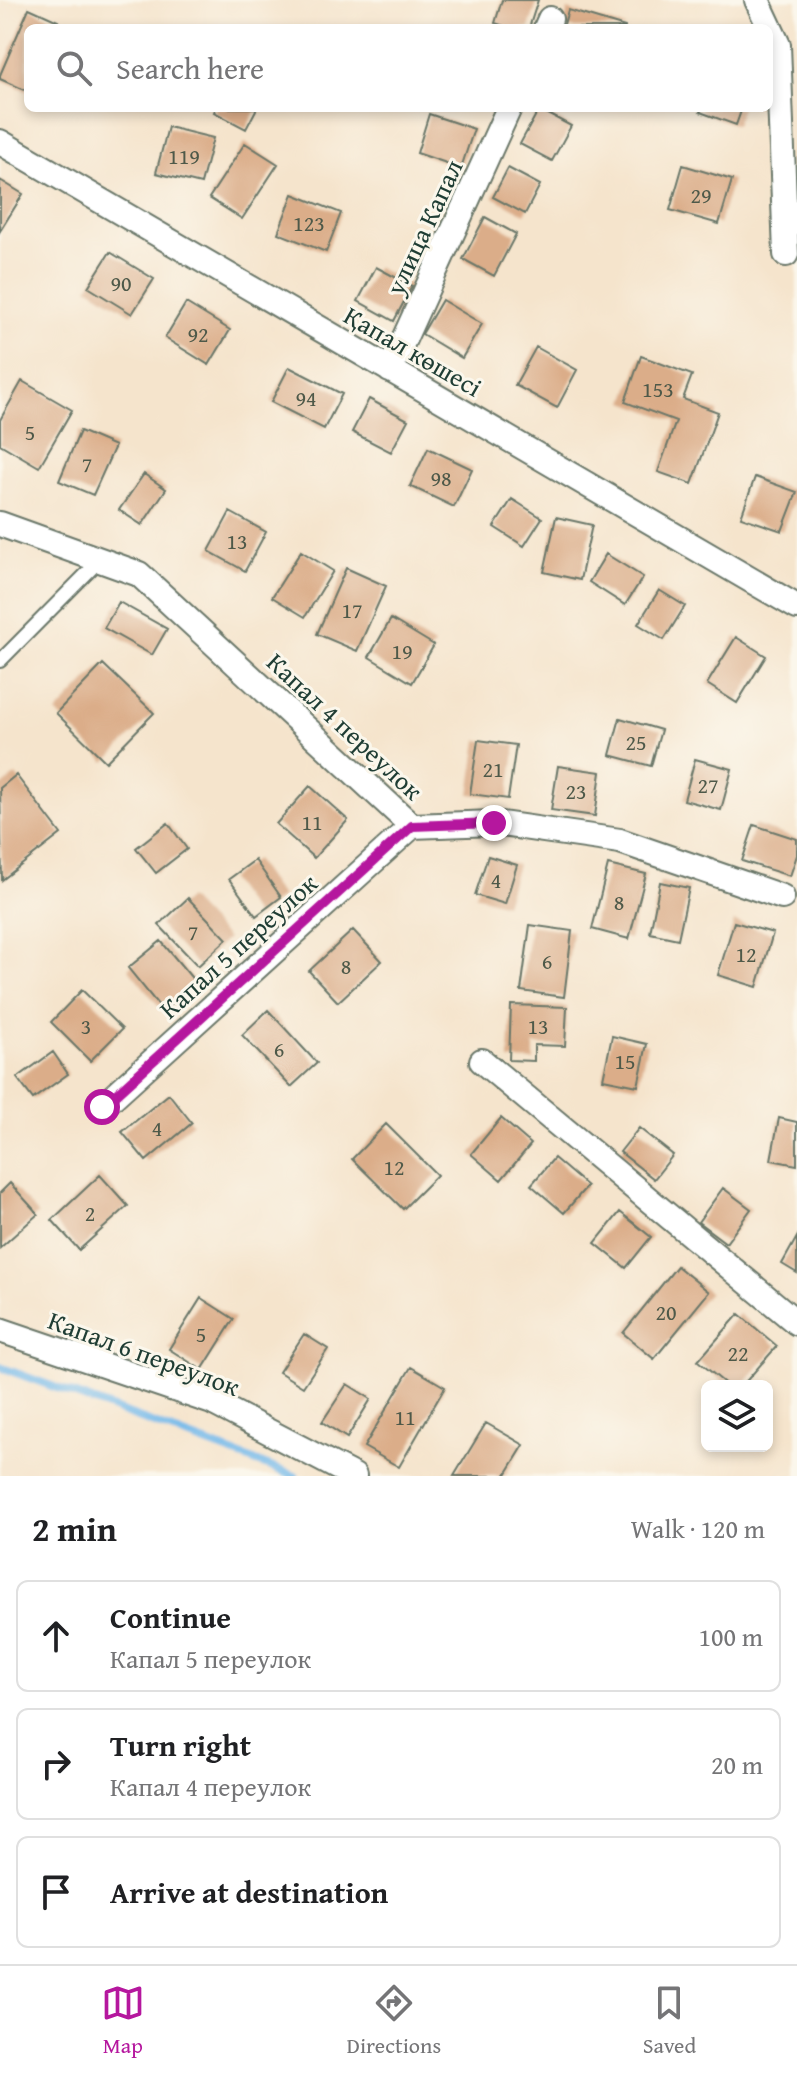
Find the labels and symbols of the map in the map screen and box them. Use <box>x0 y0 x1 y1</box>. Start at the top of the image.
house number: 119 <box>168 140 200 172</box>
street label: улица Капал <box>375 153 472 302</box>
house number: 29 <box>690 179 712 211</box>
house number: 123 <box>293 207 325 239</box>
house number: 90 <box>110 267 132 299</box>
street label: Қапал көшесі <box>337 296 489 406</box>
house number: 92 <box>187 318 209 350</box>
house number: 153 <box>642 373 674 405</box>
house number: 94 <box>295 382 317 414</box>
house number: 5 <box>25 416 35 448</box>
house number: 7 <box>82 448 92 480</box>
house number: 98 <box>430 462 452 494</box>
house number: 13 <box>226 525 248 557</box>
house number: 17 <box>341 594 363 626</box>
house number: 19 <box>391 635 413 667</box>
street label: Капал 4 переулок <box>258 643 432 809</box>
house number: 25 <box>625 726 647 758</box>
house number: 21 <box>482 753 504 785</box>
house number: 27 <box>697 769 719 801</box>
house number: 23 <box>565 775 587 807</box>
route end <box>476 805 512 841</box>
house number: 11 <box>301 806 323 838</box>
street label: Капал 5 переулок <box>150 864 326 1028</box>
house number: 4 <box>491 864 501 896</box>
house number: 8 <box>614 886 624 918</box>
house number: 7 <box>188 916 198 948</box>
house number: 12 <box>735 938 757 970</box>
house number: 6 <box>542 945 552 977</box>
house number: 8 <box>341 950 351 982</box>
house number: 3 <box>81 1010 91 1042</box>
house number: 13 <box>527 1010 549 1042</box>
house number: 6 <box>274 1033 284 1065</box>
house number: 15 <box>614 1045 636 1077</box>
route start <box>84 1089 120 1125</box>
house number: 4 <box>152 1112 162 1144</box>
house number: 12 <box>383 1151 405 1183</box>
house number: 2 <box>85 1197 95 1229</box>
house number: 20 <box>655 1296 677 1328</box>
street label: Капал 6 переулок <box>43 1300 246 1406</box>
house number: 5 <box>196 1318 206 1350</box>
house number: 22 <box>727 1337 749 1369</box>
house number: 11 <box>394 1401 416 1433</box>

